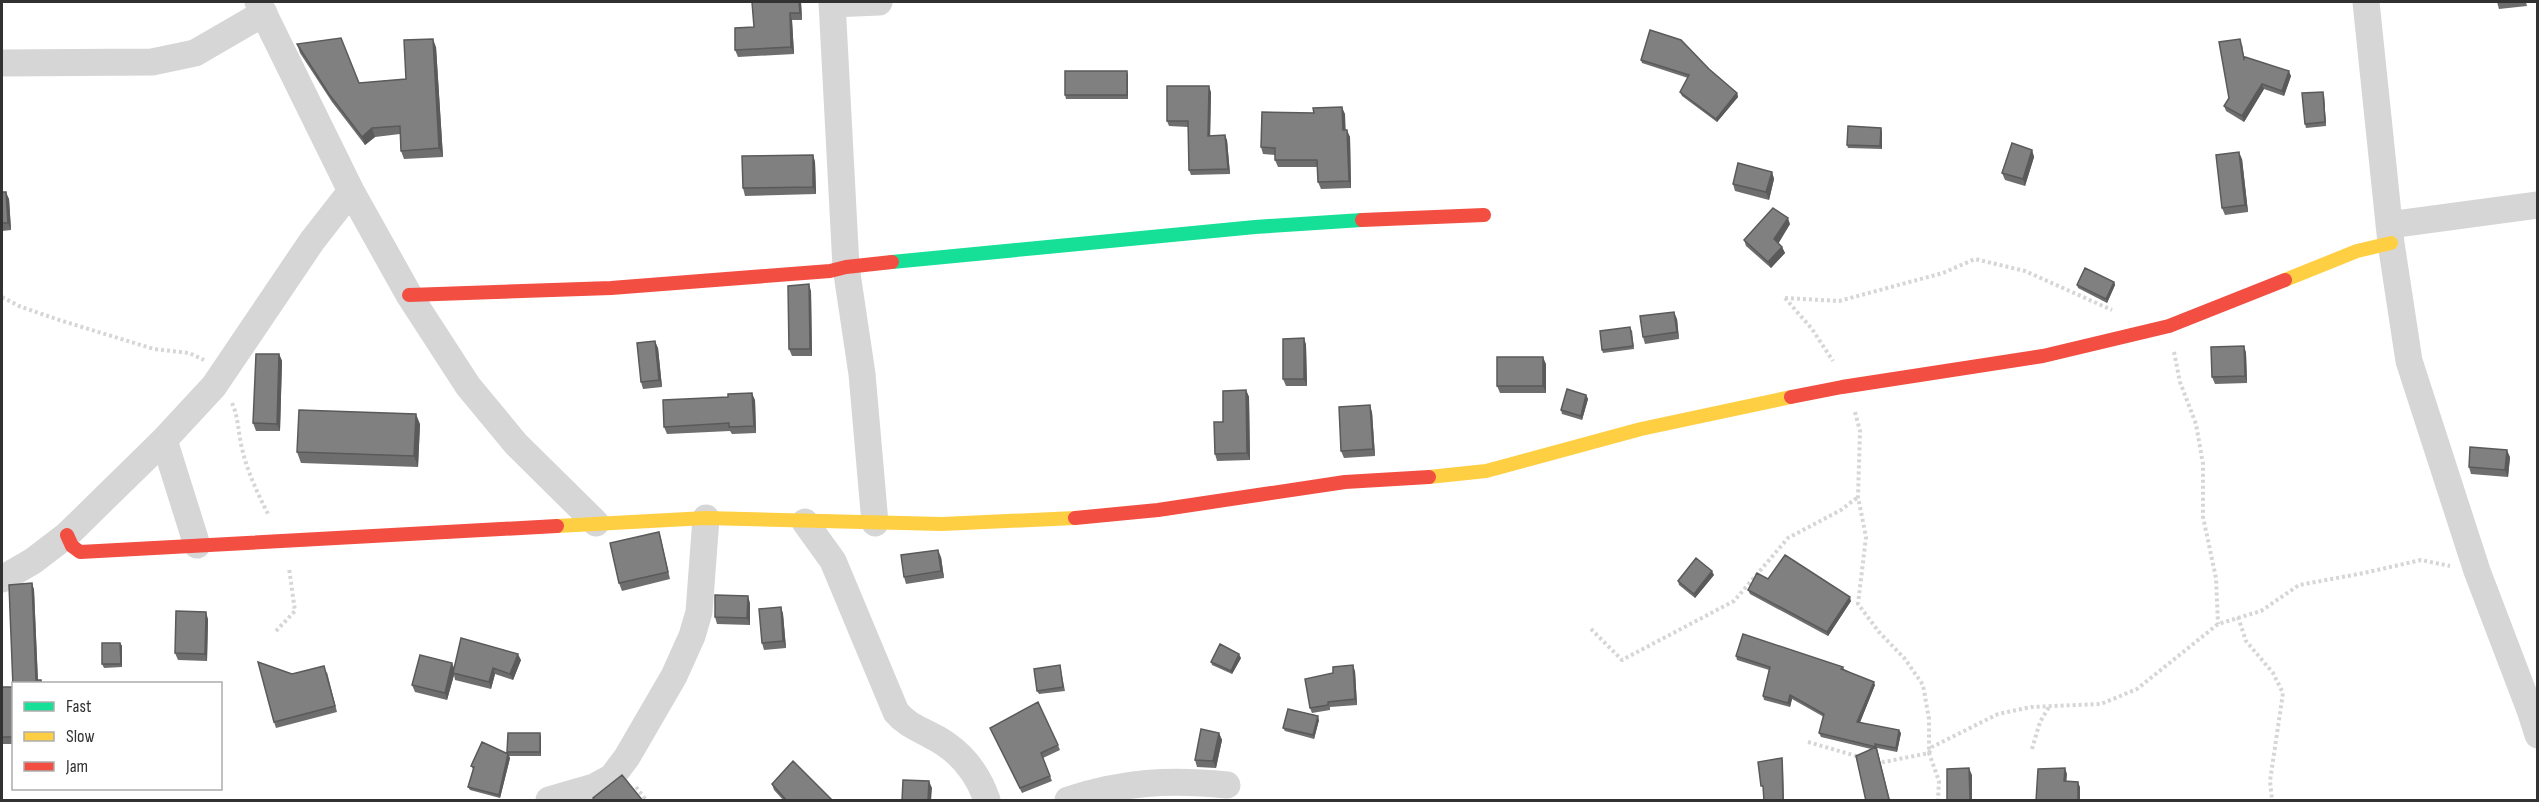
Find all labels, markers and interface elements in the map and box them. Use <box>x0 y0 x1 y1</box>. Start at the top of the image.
legend <box>12 682 222 790</box>
text: Fast <box>66 696 92 717</box>
text: Slow <box>66 726 95 747</box>
text: Jam <box>65 756 88 777</box>

